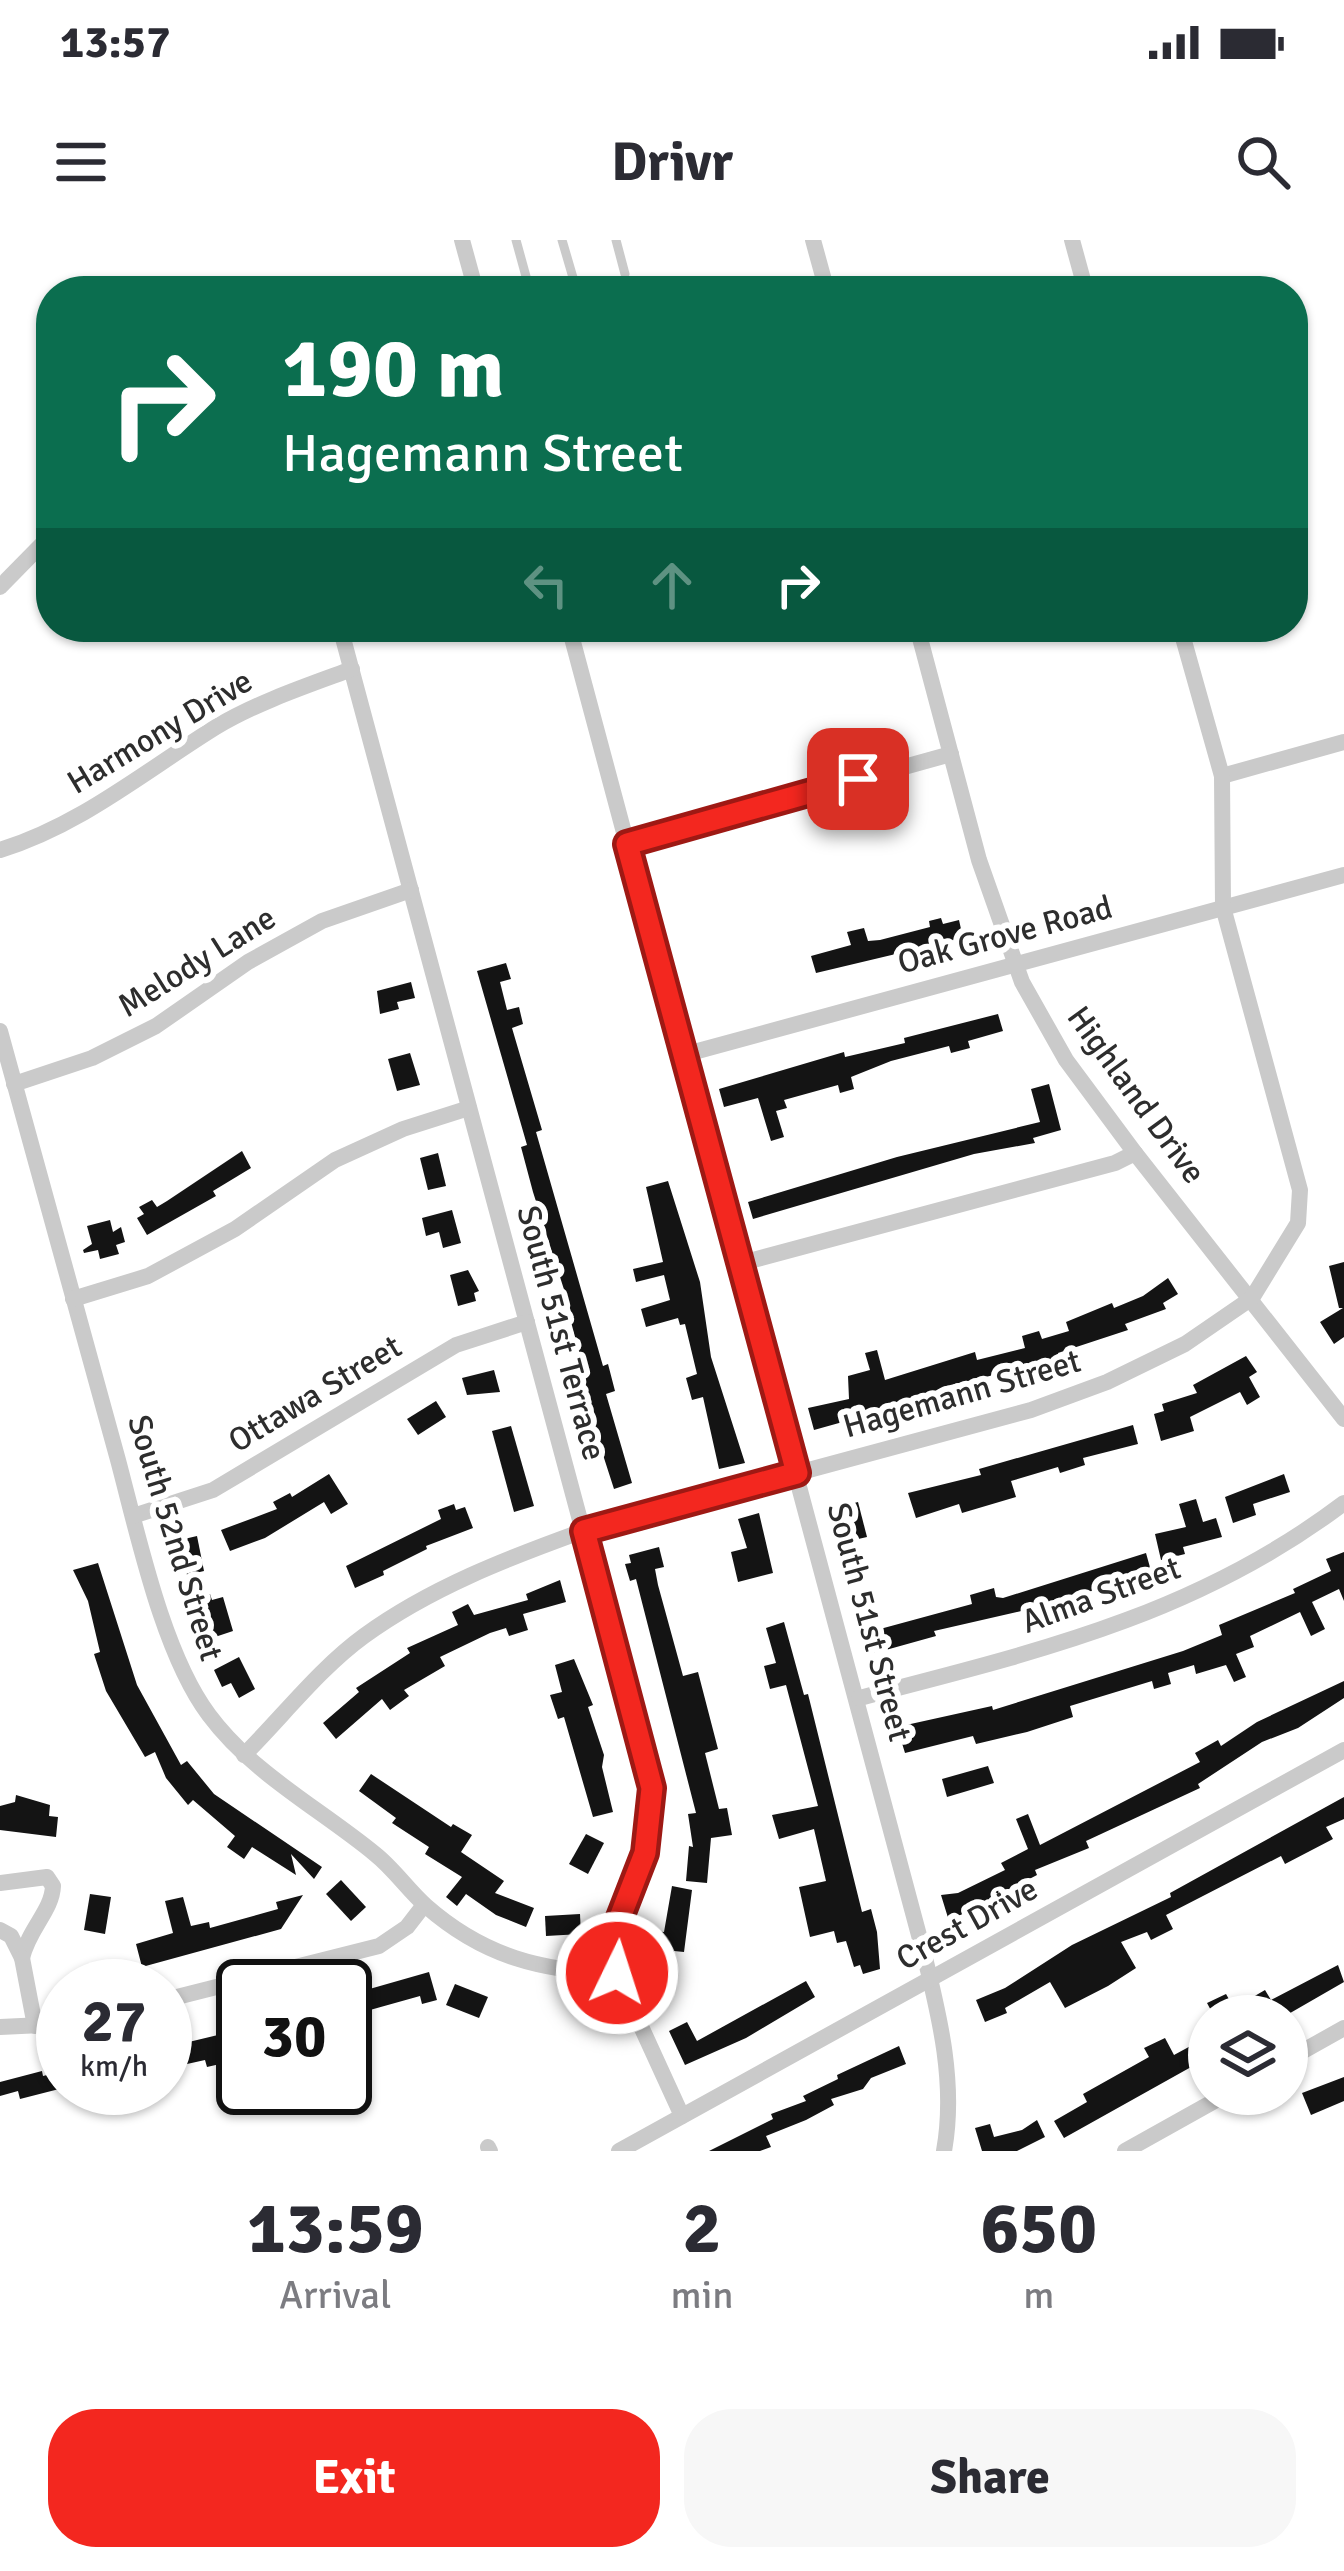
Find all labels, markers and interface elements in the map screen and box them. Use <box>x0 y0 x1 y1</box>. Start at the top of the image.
text: 13:57 <box>60 15 170 70</box>
icon: menu <box>48 129 114 195</box>
text: Drivr <box>611 129 733 196</box>
icon: search <box>1230 129 1296 195</box>
text: 190 m <box>282 317 504 421</box>
icon: right <box>84 324 240 480</box>
text: Hagemann Street <box>282 420 683 487</box>
icon: left <box>513 552 579 618</box>
icon: ahead <box>639 552 705 618</box>
icon: right <box>765 552 831 618</box>
street label: Harmony Drive <box>60 661 260 803</box>
pin <box>807 728 909 830</box>
icon: arrive <box>825 746 891 812</box>
street label: Oak Grove Road <box>893 887 1117 983</box>
street label: Melody Lane <box>111 897 283 1027</box>
street label: Highland Drive <box>1058 998 1214 1192</box>
street label: South 51st Terrace <box>507 1201 615 1465</box>
street label: Ottawa Street <box>221 1326 409 1462</box>
street label: Hagemann Street <box>839 1341 1085 1447</box>
street label: South 52nd Street <box>118 1410 232 1666</box>
street label: South 51st Street <box>817 1498 921 1746</box>
street label: Alma Street <box>1016 1547 1186 1643</box>
street label: Crest Drive <box>889 1868 1045 1980</box>
position arrow <box>554 1910 680 2036</box>
speed limit sign: 30 <box>216 1959 372 2115</box>
text: 27 <box>82 1985 146 2059</box>
map controls <box>1188 1995 1308 2115</box>
button: layers <box>1188 1995 1308 2115</box>
text: km/h <box>80 2048 148 2085</box>
text: 13:59 <box>247 2184 424 2273</box>
text: 2 <box>683 2184 721 2273</box>
text: 650 <box>980 2184 1097 2273</box>
text: Arrival <box>279 2271 391 2319</box>
text: min <box>671 2271 734 2319</box>
text: m <box>1023 2271 1054 2319</box>
button: Exit <box>48 2409 660 2547</box>
button: Share <box>684 2409 1296 2547</box>

